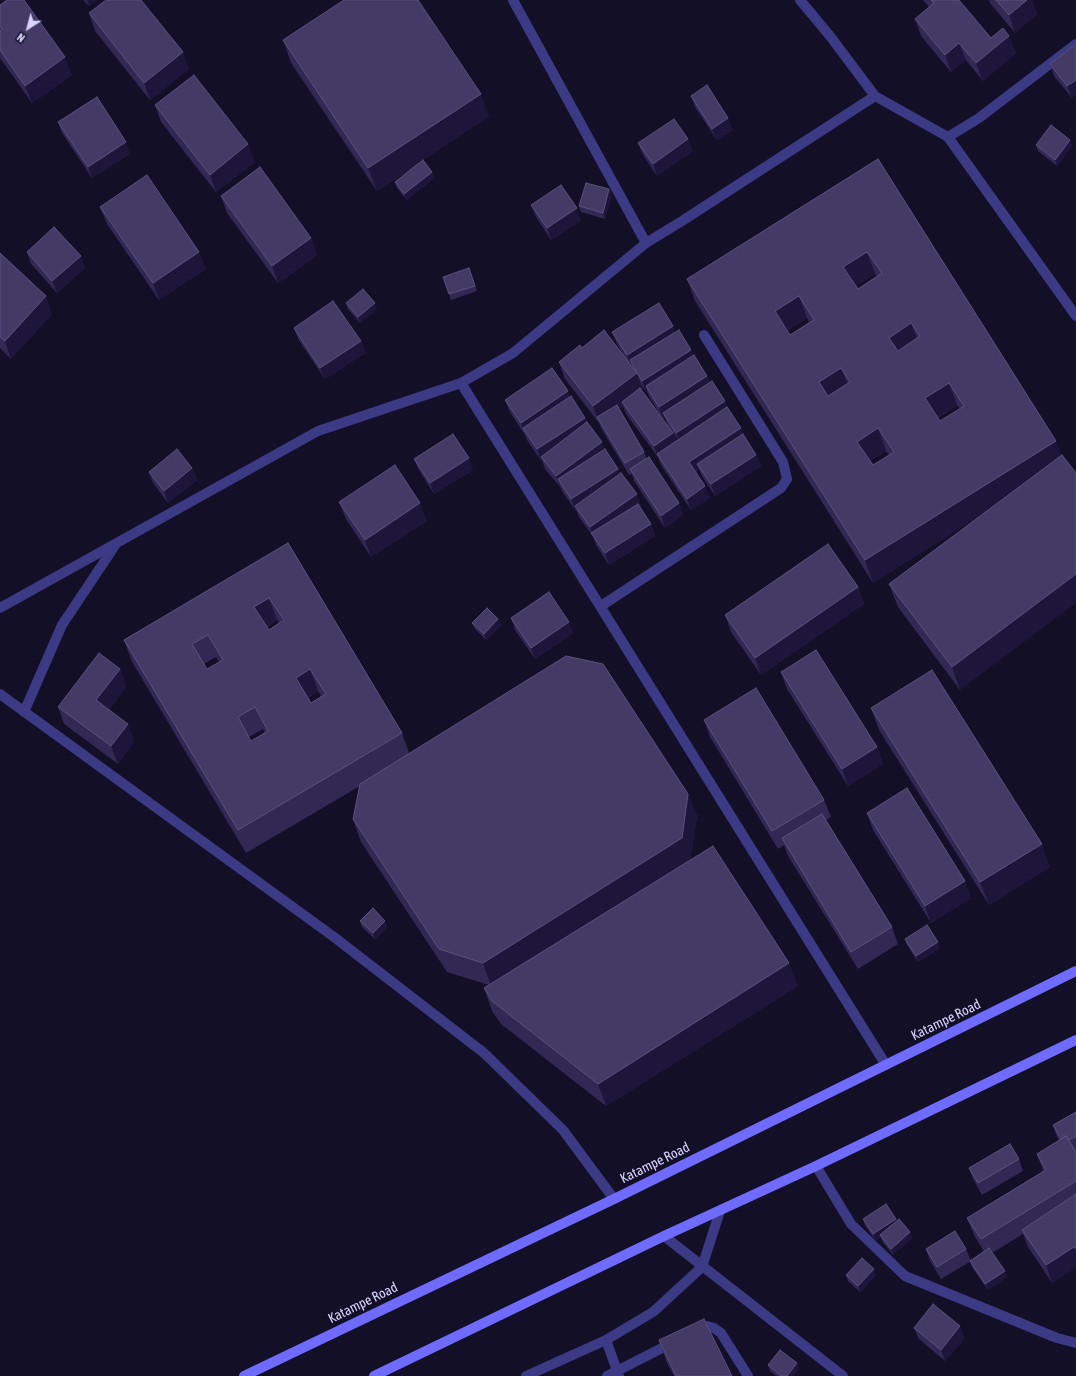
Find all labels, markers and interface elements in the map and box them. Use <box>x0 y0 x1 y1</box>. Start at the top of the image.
north arrow <box>8 8 48 48</box>
text: N <box>15 31 27 44</box>
street label: Katampe Road <box>908 996 984 1044</box>
street label: Katampe Road <box>617 1139 693 1187</box>
street label: Katampe Road <box>325 1279 401 1327</box>

